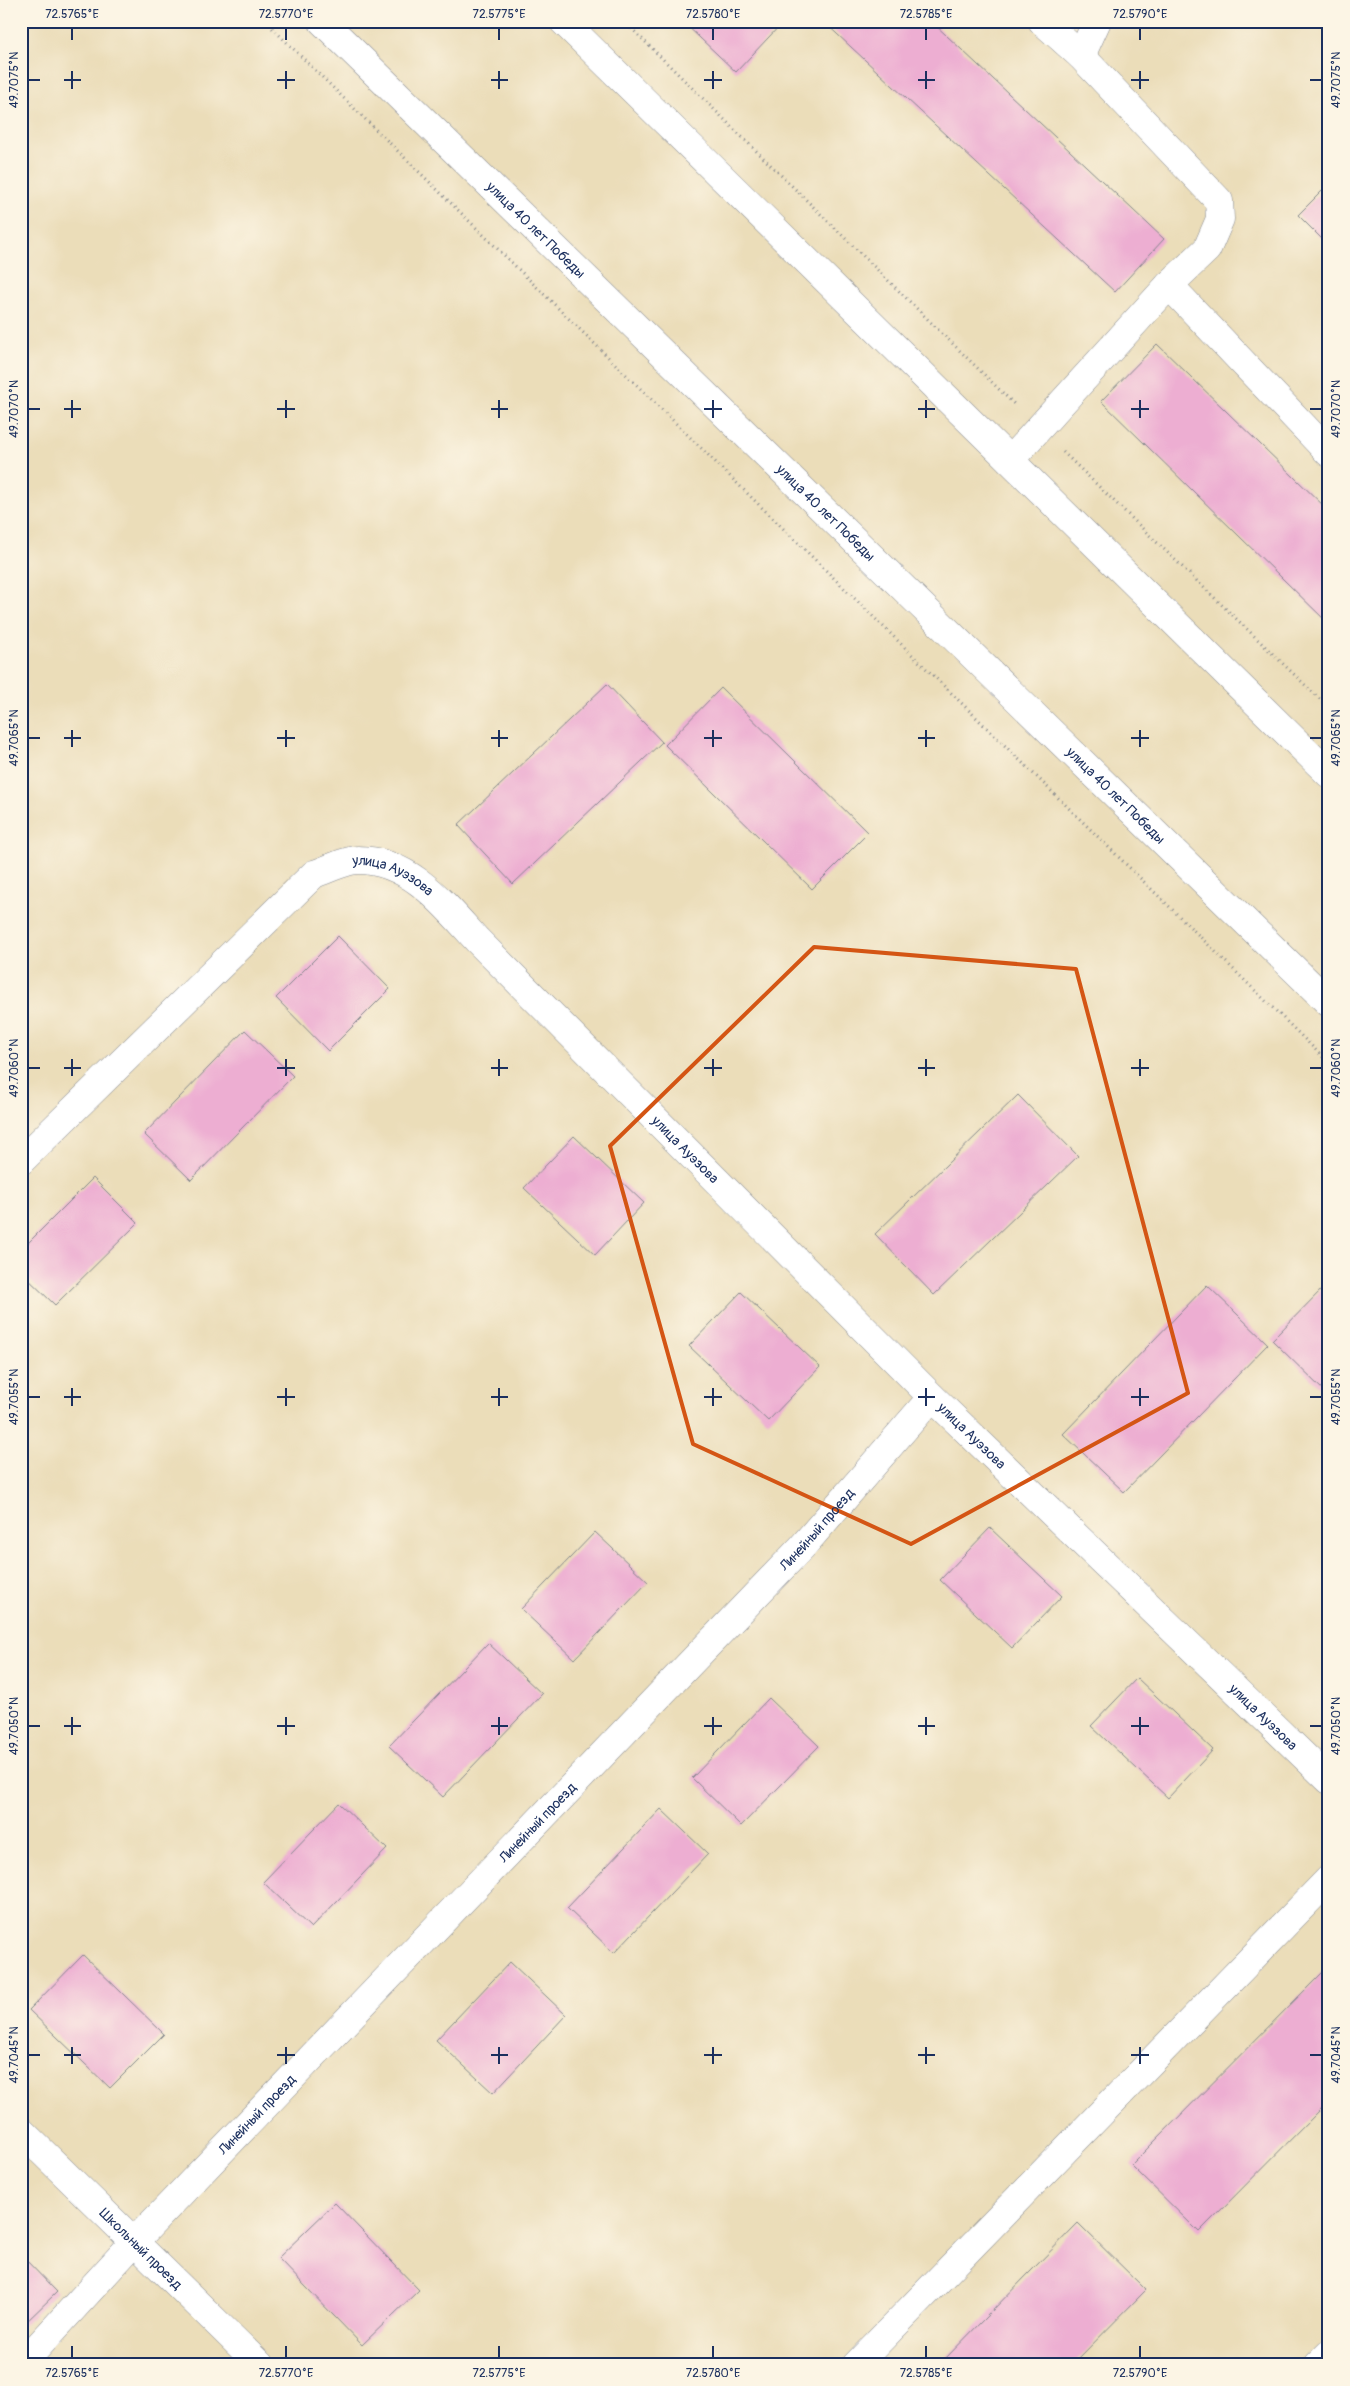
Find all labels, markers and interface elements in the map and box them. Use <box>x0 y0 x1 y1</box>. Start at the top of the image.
text: 72.5765°E <box>45 7 99 22</box>
text: 72.5770°E <box>259 7 313 22</box>
text: 72.5775°E <box>473 7 525 22</box>
text: 72.5780°E <box>686 7 740 22</box>
text: 72.5785°E <box>900 7 952 22</box>
text: 72.5790°E <box>1113 7 1167 22</box>
text: 49.7075°N <box>7 52 22 108</box>
text: 49.7075°N <box>1329 52 1344 108</box>
street label: улица 40 лет Победы <box>482 177 589 282</box>
text: 49.7070°N <box>7 380 22 438</box>
text: 49.7070°N <box>1329 380 1344 438</box>
street label: улица 40 лет Победы <box>772 460 879 564</box>
text: 49.7065°N <box>7 709 22 767</box>
text: 49.7065°N <box>1329 709 1344 767</box>
street label: улица 40 лет Победы <box>1062 743 1169 847</box>
street label: улица Ауэзова <box>351 851 437 899</box>
text: 49.7060°N <box>7 1039 22 1097</box>
text: 49.7060°N <box>1329 1039 1344 1097</box>
street label: улица Ауэзова <box>648 1111 723 1187</box>
text: 49.7055°N <box>7 1369 22 1425</box>
text: 49.7055°N <box>1329 1369 1344 1425</box>
street label: улица Ауэзова <box>934 1398 1010 1472</box>
street label: Линейный проезд <box>775 1484 858 1575</box>
street label: улица Ауэзова <box>1225 1679 1301 1754</box>
text: 49.7050°N <box>7 1697 22 1755</box>
text: 49.7050°N <box>1329 1697 1344 1755</box>
street label: Линейный проезд <box>494 1778 580 1867</box>
text: 49.7045°N <box>7 2026 22 2084</box>
text: 49.7045°N <box>1329 2026 1344 2084</box>
street label: Линейный проезд <box>214 2070 299 2159</box>
street label: Школьный проезд <box>96 2204 186 2293</box>
text: 72.5765°E <box>45 2366 99 2381</box>
text: 72.5770°E <box>259 2366 313 2381</box>
text: 72.5775°E <box>473 2366 525 2381</box>
text: 72.5780°E <box>686 2366 740 2381</box>
text: 72.5785°E <box>900 2366 952 2381</box>
text: 72.5790°E <box>1113 2366 1167 2381</box>

